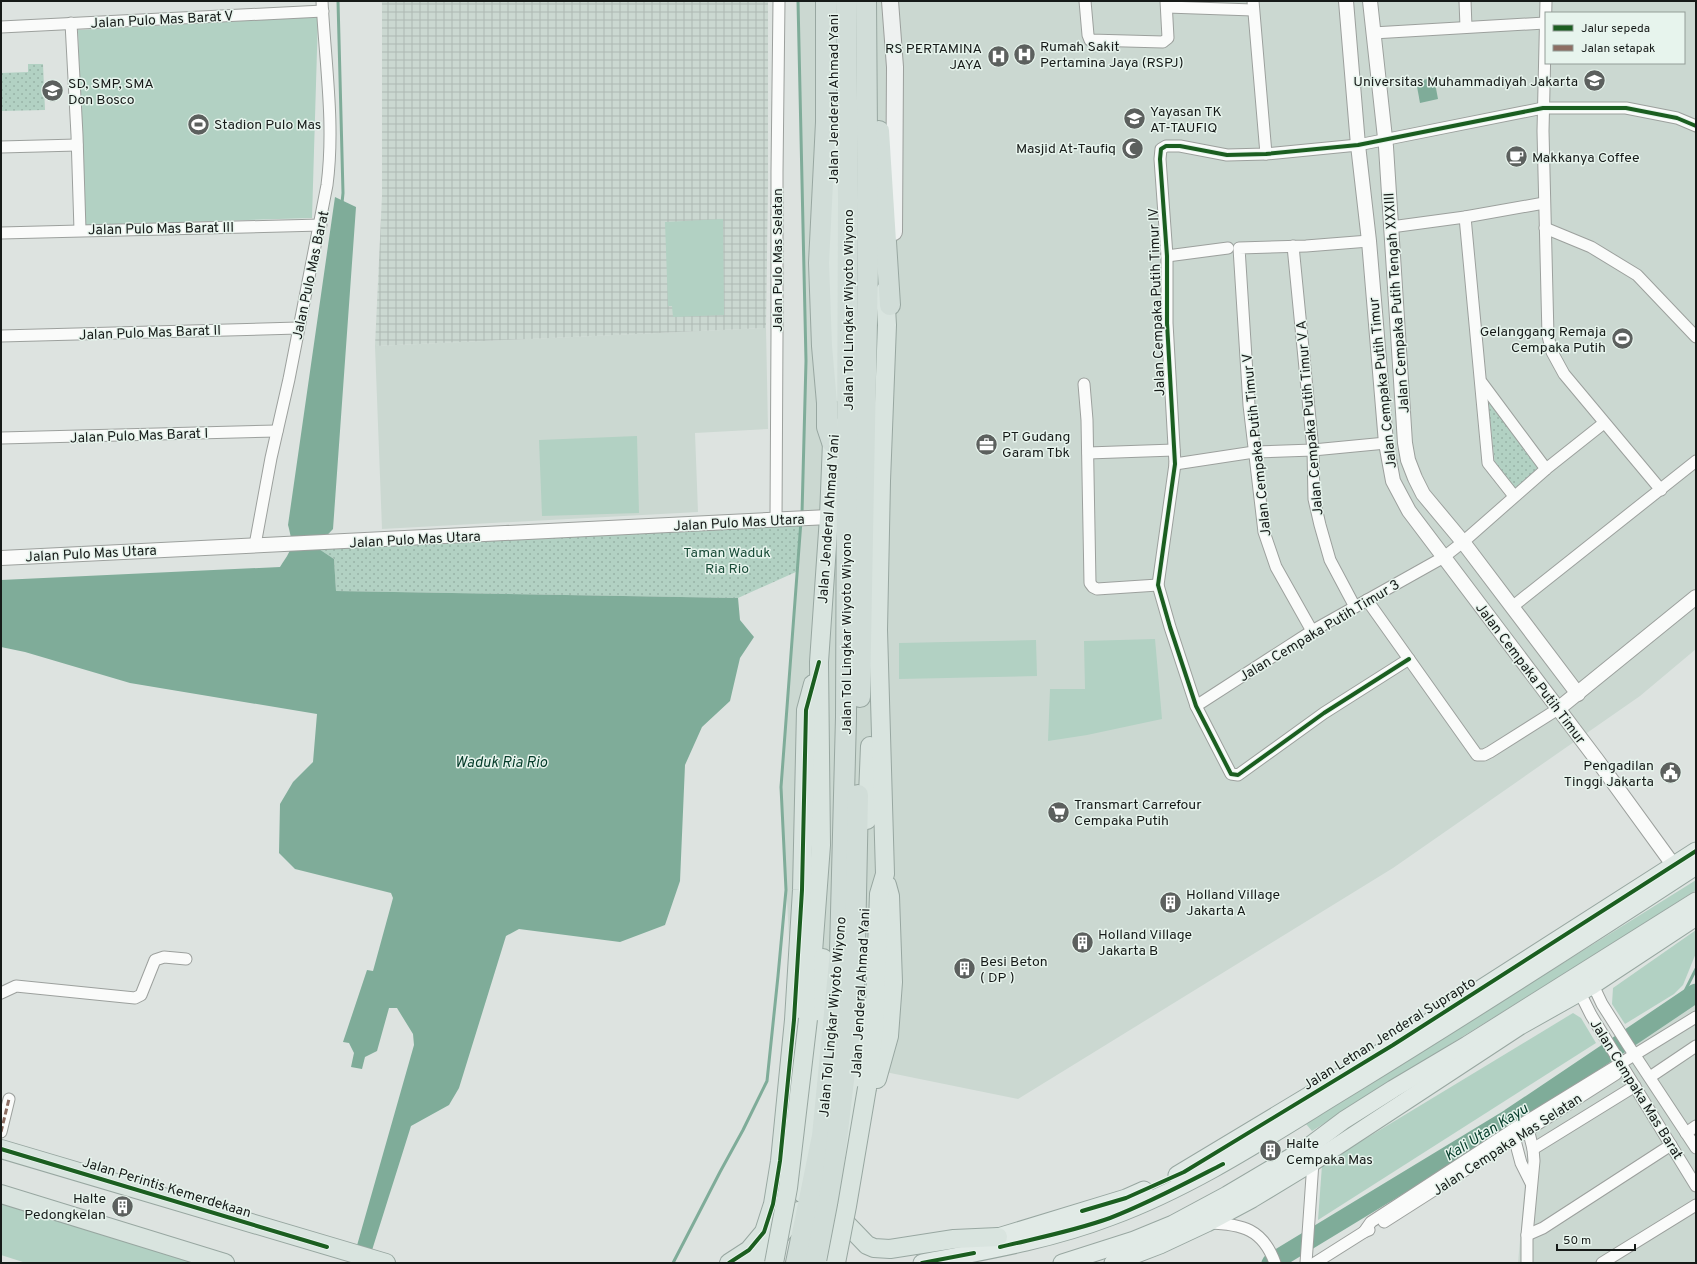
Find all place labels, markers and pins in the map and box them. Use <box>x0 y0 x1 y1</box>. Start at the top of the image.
place label: Rumah Sakit Pertamina Jaya (RSPJ) <box>1040 39 1183 72</box>
place label: RS PERTAMINA JAYA <box>885 41 982 74</box>
hospital icon: Rumah Sakit Pertamina Jaya (RSPJ) <box>1012 41 1038 67</box>
hospital icon: RS PERTAMINA JAYA <box>985 43 1011 69</box>
school or university icon: Universitas Muhammadiyah Jakarta <box>1581 68 1607 94</box>
place label: Universitas Muhammadiyah Jakarta <box>1353 74 1578 91</box>
place label: SD, SMP, SMA Don Bosco <box>68 76 154 109</box>
school or university icon: SD, SMP, SMA Don Bosco <box>39 78 65 104</box>
place label: Yayasan TK AT-TAUFIQ <box>1150 104 1222 137</box>
school or university icon: Yayasan TK AT-TAUFIQ <box>1122 106 1148 132</box>
sports icon: Stadion Pulo Mas <box>185 111 211 137</box>
place label: Stadion Pulo Mas <box>214 117 321 134</box>
mosque icon: Masjid At-Taufiq <box>1119 135 1145 161</box>
place label: Masjid At-Taufiq <box>1016 141 1116 158</box>
cafe icon: Makkanya Coffee <box>1503 144 1529 170</box>
place label: Makkanya Coffee <box>1532 150 1640 167</box>
place label: Gelanggang Remaja Cempaka Putih <box>1480 324 1606 357</box>
sports icon: Gelanggang Remaja Cempaka Putih <box>1609 326 1635 352</box>
place label: PT Gudang Garam Tbk <box>1002 429 1070 462</box>
office icon: PT Gudang Garam Tbk <box>974 431 1000 457</box>
place label: Pengadilan Tinggi Jakarta <box>1564 758 1654 791</box>
public building icon: Pengadilan Tinggi Jakarta <box>1657 760 1683 786</box>
place label: Transmart Carrefour Cempaka Putih <box>1074 797 1202 830</box>
supermarket icon: Transmart Carrefour Cempaka Putih <box>1046 799 1072 825</box>
place label: Holland Village Jakarta A <box>1186 887 1280 920</box>
building icon: Holland Village Jakarta A <box>1157 889 1183 915</box>
place label: Holland Village Jakarta B <box>1098 927 1192 960</box>
building icon: Holland Village Jakarta B <box>1069 929 1095 955</box>
place label: Besi Beton ( DP ) <box>980 954 1048 987</box>
building icon: Besi Beton ( DP ) <box>951 956 977 982</box>
place label: Halte Cempaka Mas <box>1286 1136 1373 1169</box>
building icon: Halte Cempaka Mas <box>1258 1138 1284 1164</box>
place label: Halte Pedongkelan <box>24 1191 106 1224</box>
building icon: Halte Pedongkelan <box>109 1193 135 1219</box>

